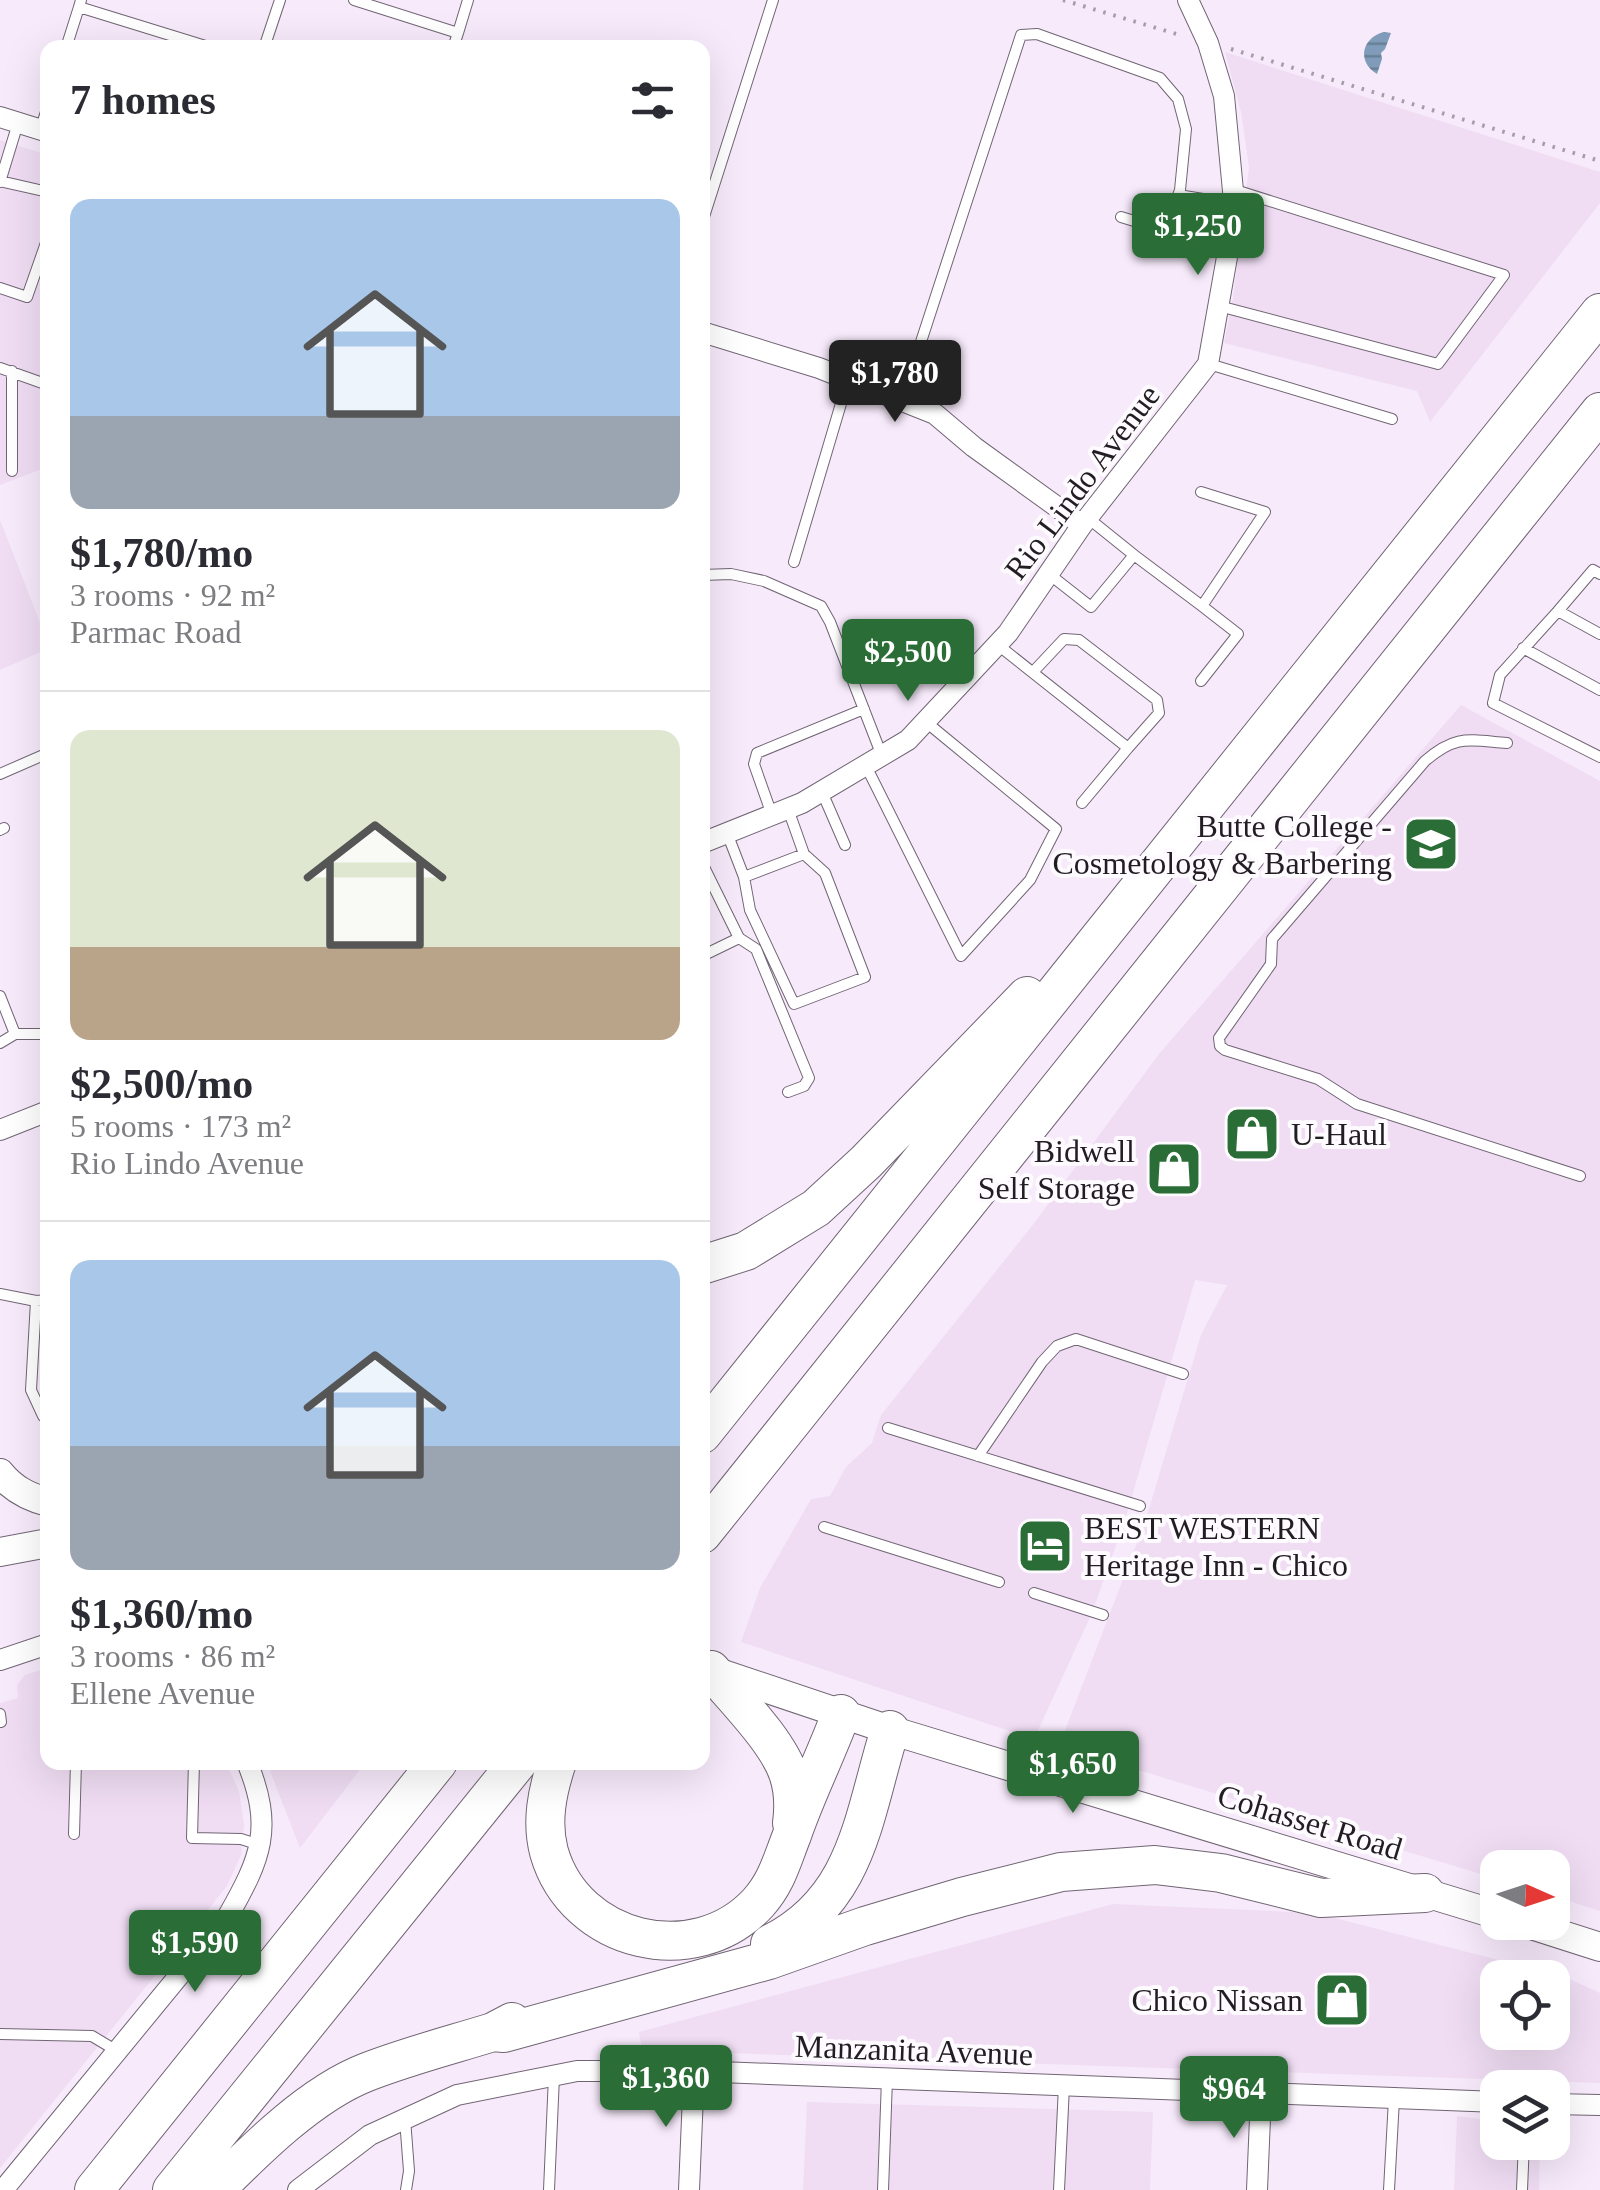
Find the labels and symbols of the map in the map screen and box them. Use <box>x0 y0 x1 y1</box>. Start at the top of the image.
pin: $1,250 <box>1117 193 1279 278</box>
pin: $1,780 <box>814 340 976 425</box>
street label: Rio Lindo Avenue <box>997 378 1167 586</box>
pin: $2,500 <box>827 619 989 704</box>
place label: Butte College - Cosmetology & Barbering <box>1052 808 1392 881</box>
school or university icon: Butte College - Cosmetology & Barbering <box>1401 814 1461 874</box>
shop icon: U-Haul <box>1222 1104 1282 1164</box>
place label: U-Haul <box>1291 1116 1387 1152</box>
place label: Bidwell Self Storage <box>978 1133 1135 1206</box>
shop icon: Bidwell Self Storage <box>1144 1139 1204 1199</box>
place label: BEST WESTERN Heritage Inn - Chico <box>1084 1510 1348 1583</box>
hotel icon: BEST WESTERN Heritage Inn - Chico <box>1015 1516 1075 1576</box>
pin: $1,650 <box>992 1731 1154 1816</box>
street label: Cohasset Road <box>1213 1777 1407 1867</box>
north arrow <box>1480 1850 1570 1940</box>
pin: $1,590 <box>114 1910 276 1995</box>
shop icon: Chico Nissan <box>1312 1970 1372 2030</box>
place label: Chico Nissan <box>1131 1982 1303 2018</box>
street label: Manzanita Avenue <box>794 2028 1034 2072</box>
pin: $1,360 <box>585 2045 747 2130</box>
pin: $964 <box>1175 2056 1293 2141</box>

